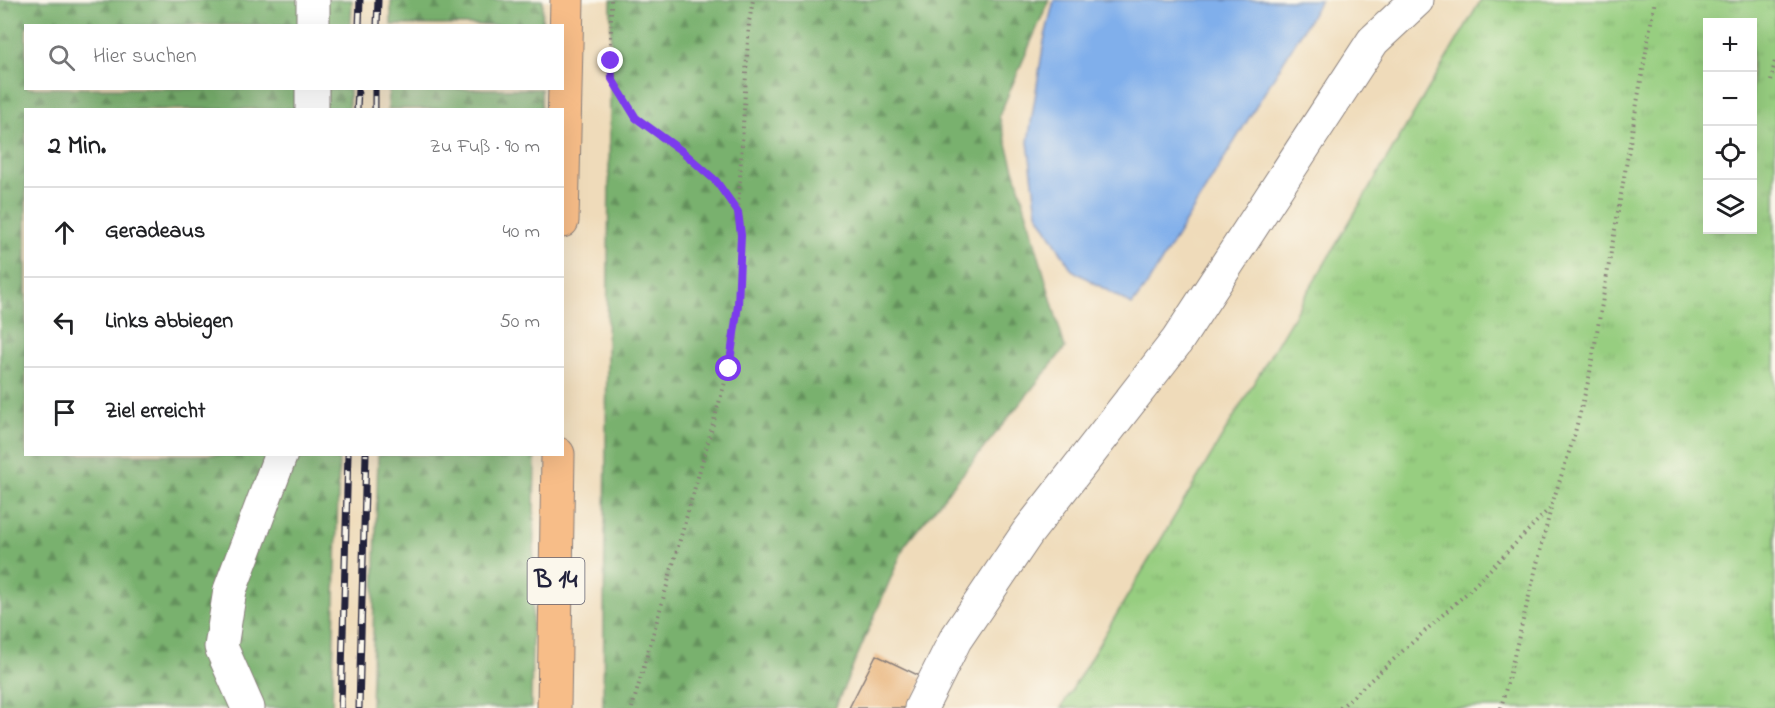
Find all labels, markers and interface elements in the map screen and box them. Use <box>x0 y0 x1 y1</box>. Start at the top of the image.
map controls <box>1703 18 1757 234</box>
button: + <box>1703 18 1757 72</box>
search box <box>24 24 564 90</box>
icon: search <box>45 41 78 74</box>
text: Hier suchen <box>93 41 197 73</box>
route end <box>597 47 623 73</box>
button: − <box>1703 72 1757 126</box>
button: locate <box>1703 126 1757 180</box>
text: 2 Min. <box>48 128 106 166</box>
text: Zu Fuß · 90 m <box>429 133 540 162</box>
button: layers <box>1703 180 1757 234</box>
icon: ahead <box>48 216 81 249</box>
text: Geradeaus <box>105 216 205 248</box>
text: 40 m <box>503 218 540 247</box>
icon: left <box>48 306 81 339</box>
text: Links abbiegen <box>105 306 233 338</box>
text: 50 m <box>499 308 540 337</box>
route start <box>715 355 741 381</box>
icon: arrive <box>48 396 81 429</box>
text: Ziel erreicht <box>105 396 205 428</box>
road number: B 14 <box>528 558 584 604</box>

